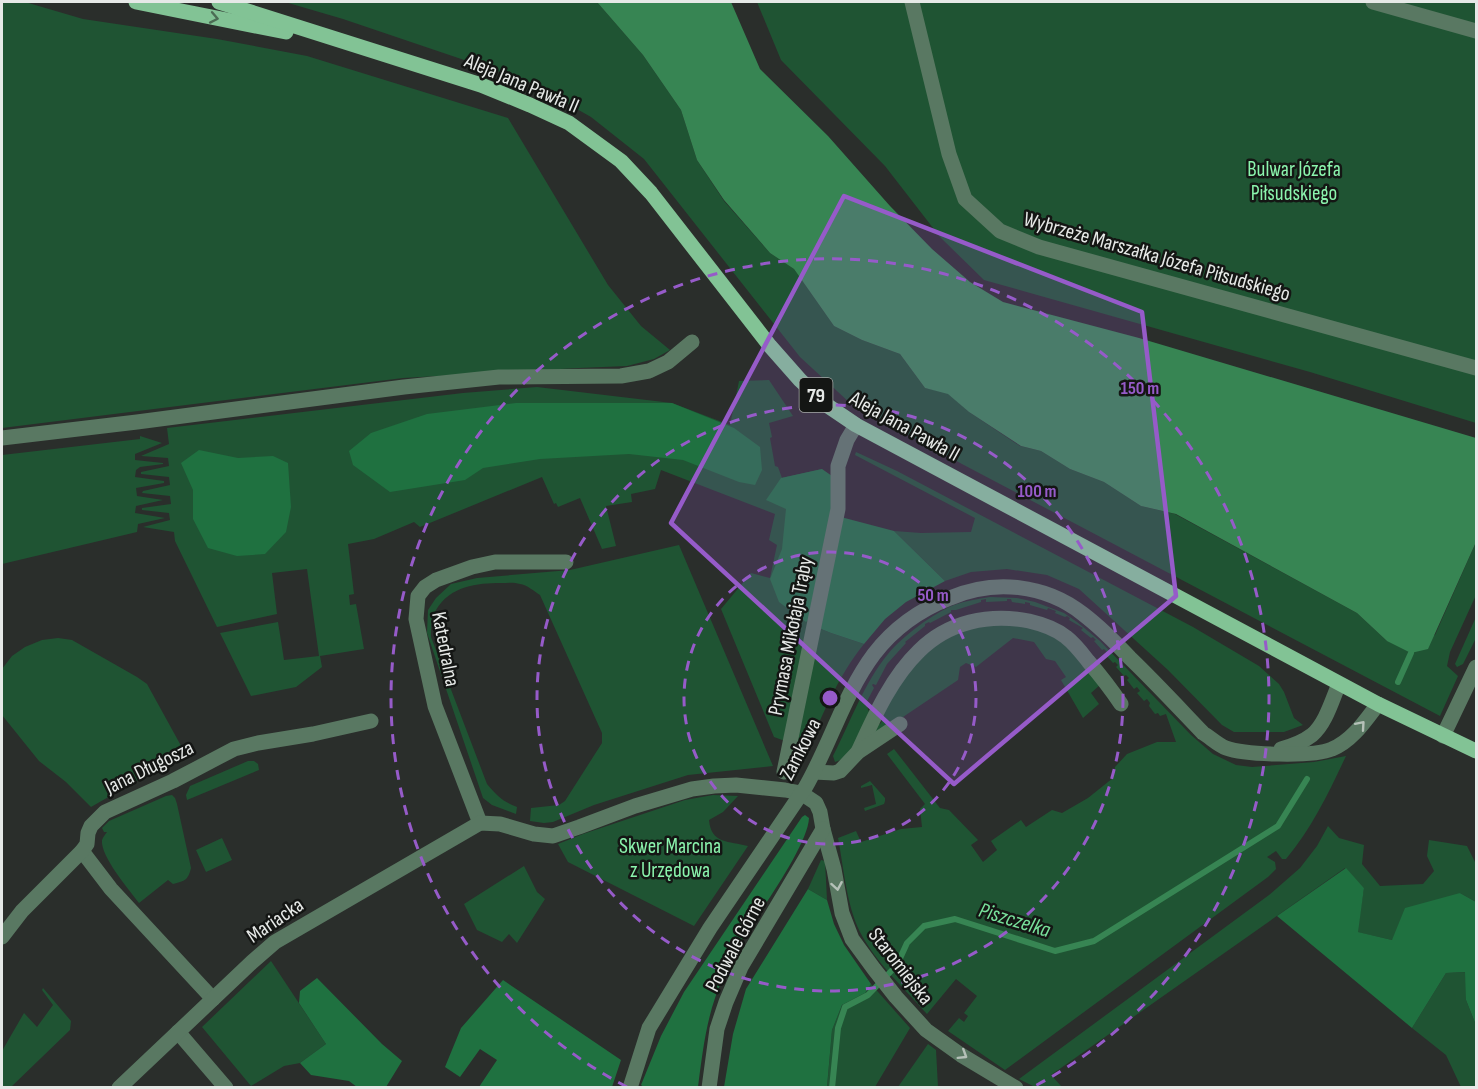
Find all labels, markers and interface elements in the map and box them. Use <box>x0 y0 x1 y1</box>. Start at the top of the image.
one-way arrow <box>208 11 218 24</box>
street label: Aleja Jana Pawła II <box>460 48 583 119</box>
park label: Bulwar Józefa Piłsudskiego <box>1247 157 1341 206</box>
street label: Wybrzeże Marszałka Józefa Piłsudskiego <box>1021 206 1293 307</box>
road number: 79 <box>800 378 832 412</box>
text: 150 m <box>1121 378 1159 399</box>
street label: Aleja Jana Pawła II <box>845 385 964 467</box>
text: 100 m <box>1018 481 1057 502</box>
street label: Prymasa Mikołaja Trąby <box>763 555 818 718</box>
text: 50 m <box>917 585 949 606</box>
street label: Katedralna <box>426 610 465 689</box>
centre of rings <box>820 688 840 708</box>
street label: Zamkowa <box>774 714 827 784</box>
one-way arrow <box>1354 721 1365 732</box>
street label: Jana Długosza <box>100 735 198 800</box>
park label: Skwer Marcina z Urzędowa <box>619 834 721 883</box>
one-way arrow <box>830 880 843 890</box>
street label: Mariacka <box>242 892 308 948</box>
street label: Podwale Górne <box>700 892 771 996</box>
water label: Piszczelka <box>976 897 1054 944</box>
street label: Staromiejska <box>863 923 938 1010</box>
one-way arrow <box>957 1048 967 1060</box>

